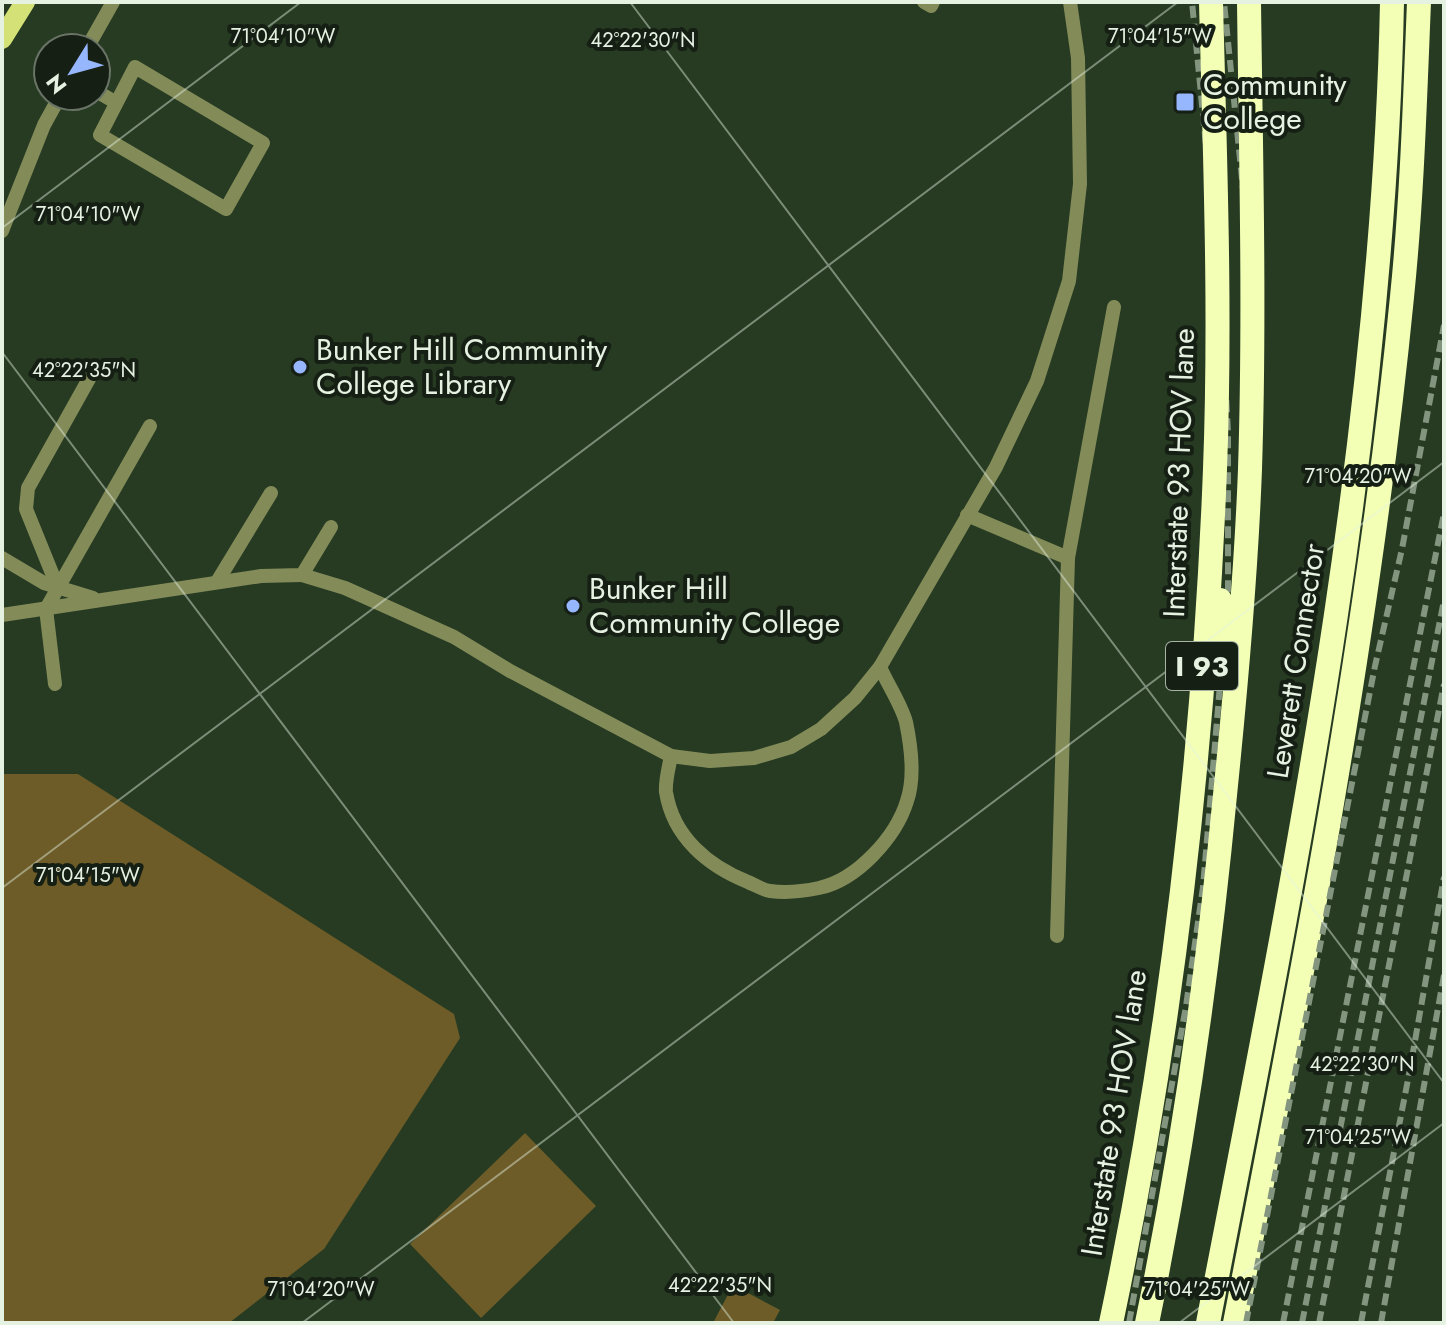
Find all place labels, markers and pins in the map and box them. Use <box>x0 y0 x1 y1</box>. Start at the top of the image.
place label: Community College <box>1203 63 1347 140</box>
marker: Community College <box>1174 91 1196 113</box>
place label: Bunker Hill Community College Library <box>316 328 608 405</box>
marker: Bunker Hill Community College Library <box>291 358 309 376</box>
place label: Bunker Hill Community College <box>589 567 840 644</box>
marker: Bunker Hill Community College <box>564 597 582 615</box>

